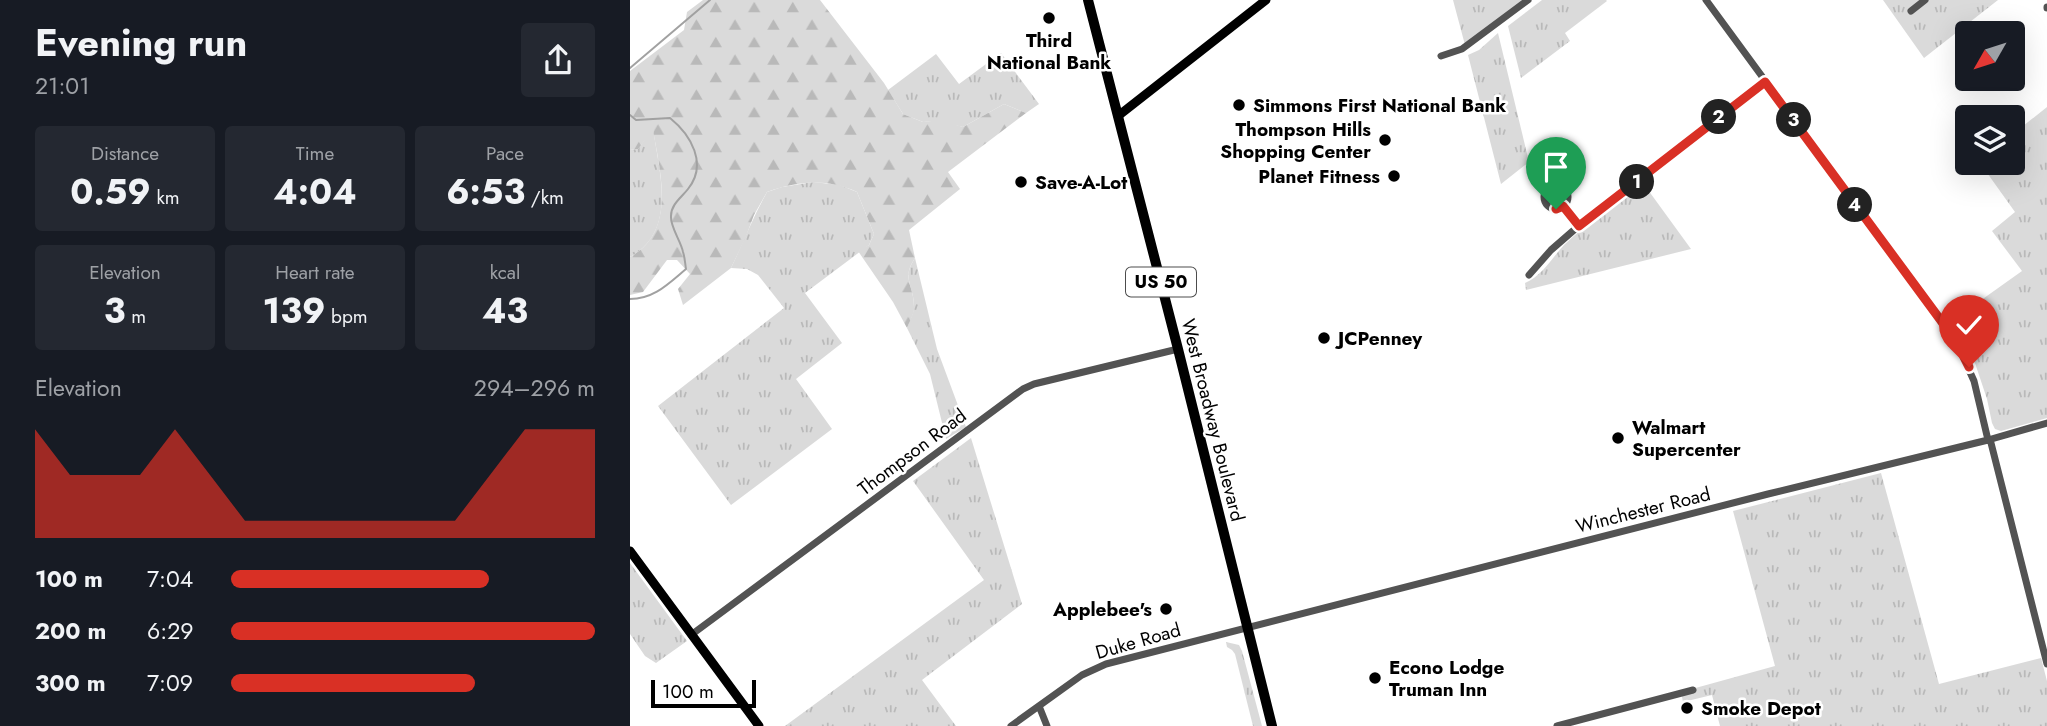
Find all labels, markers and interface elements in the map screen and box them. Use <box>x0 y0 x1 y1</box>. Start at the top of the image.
marker: Third National Bank <box>1041 10 1057 26</box>
text: Evening run <box>35 15 247 70</box>
north arrow <box>1955 21 2025 91</box>
map controls <box>1955 21 2025 175</box>
button: share <box>521 23 595 97</box>
place label: Third National Bank <box>987 27 1111 76</box>
text: 21:01 <box>35 69 90 103</box>
place label: Simmons First National Bank <box>1253 92 1506 119</box>
marker: Simmons First National Bank <box>1231 97 1247 113</box>
pin: 2 <box>1702 100 1736 134</box>
pin: 3 <box>1776 102 1812 138</box>
text: 2 <box>1712 103 1725 130</box>
button: layers <box>1955 105 2025 175</box>
text: 3 <box>1788 106 1799 133</box>
place label: Thompson Hills Shopping Center <box>1220 116 1371 165</box>
marker: Thompson Hills Shopping Center <box>1377 132 1393 148</box>
pin <box>1526 137 1586 209</box>
text: Distance <box>91 140 159 167</box>
text: Time <box>296 140 334 167</box>
text: Pace <box>486 140 524 167</box>
icon: arrive <box>1537 148 1575 186</box>
place label: Planet Fitness <box>1258 163 1380 190</box>
pin: 1 <box>1620 164 1654 200</box>
text: 0.59 <box>70 167 151 217</box>
text: 4:04 <box>273 167 357 217</box>
text: 6:53 <box>446 167 525 217</box>
marker: Planet Fitness <box>1386 168 1402 184</box>
text: 1 <box>1632 168 1641 195</box>
place label: Save-A-Lot <box>1035 169 1127 196</box>
marker: Save-A-Lot <box>1013 174 1029 190</box>
text: km <box>151 184 180 211</box>
text: /km <box>525 184 564 211</box>
pin: 4 <box>1838 188 1872 222</box>
text: 4 <box>1848 191 1861 218</box>
text: Elevation <box>89 259 161 286</box>
text: Heart rate <box>275 259 355 286</box>
text: kcal <box>490 259 520 286</box>
road number: US 50 <box>1126 268 1196 296</box>
text: 3 <box>104 286 126 336</box>
text: 139 <box>262 286 325 336</box>
text: 43 <box>482 286 528 336</box>
pin <box>1939 295 1999 367</box>
text: m <box>126 303 146 330</box>
text: bpm <box>325 303 368 330</box>
icon: check <box>1950 306 1988 344</box>
street label: West Broadway Boulevard <box>1175 316 1251 524</box>
place label: JCPenney <box>1334 325 1423 352</box>
marker: JCPenney <box>1316 330 1332 346</box>
text: Elevation <box>35 371 122 405</box>
text: 294–296 m <box>474 371 595 405</box>
street label: Thompson Road <box>852 402 972 502</box>
place label: Walmart Supercenter <box>1632 414 1741 463</box>
marker: Walmart Supercenter <box>1610 430 1626 446</box>
street label: Winchester Road <box>1573 480 1713 540</box>
text: 100 m <box>35 562 103 596</box>
text: 7:04 <box>147 562 193 596</box>
place label: Applebee's <box>1052 596 1152 623</box>
marker: Applebee's <box>1158 601 1174 617</box>
text: 200 m <box>35 614 106 648</box>
text: 6:29 <box>147 614 193 648</box>
street label: Duke Road <box>1092 616 1184 666</box>
place label: Econo Lodge Truman Inn <box>1389 654 1504 703</box>
text: 300 m <box>35 666 106 700</box>
text: 7:09 <box>147 666 193 700</box>
marker: Econo Lodge Truman Inn <box>1367 670 1383 686</box>
scale bar <box>651 677 756 709</box>
text: 100 m <box>662 678 714 705</box>
place label: Smoke Depot <box>1701 695 1821 722</box>
marker: Smoke Depot <box>1679 700 1695 716</box>

